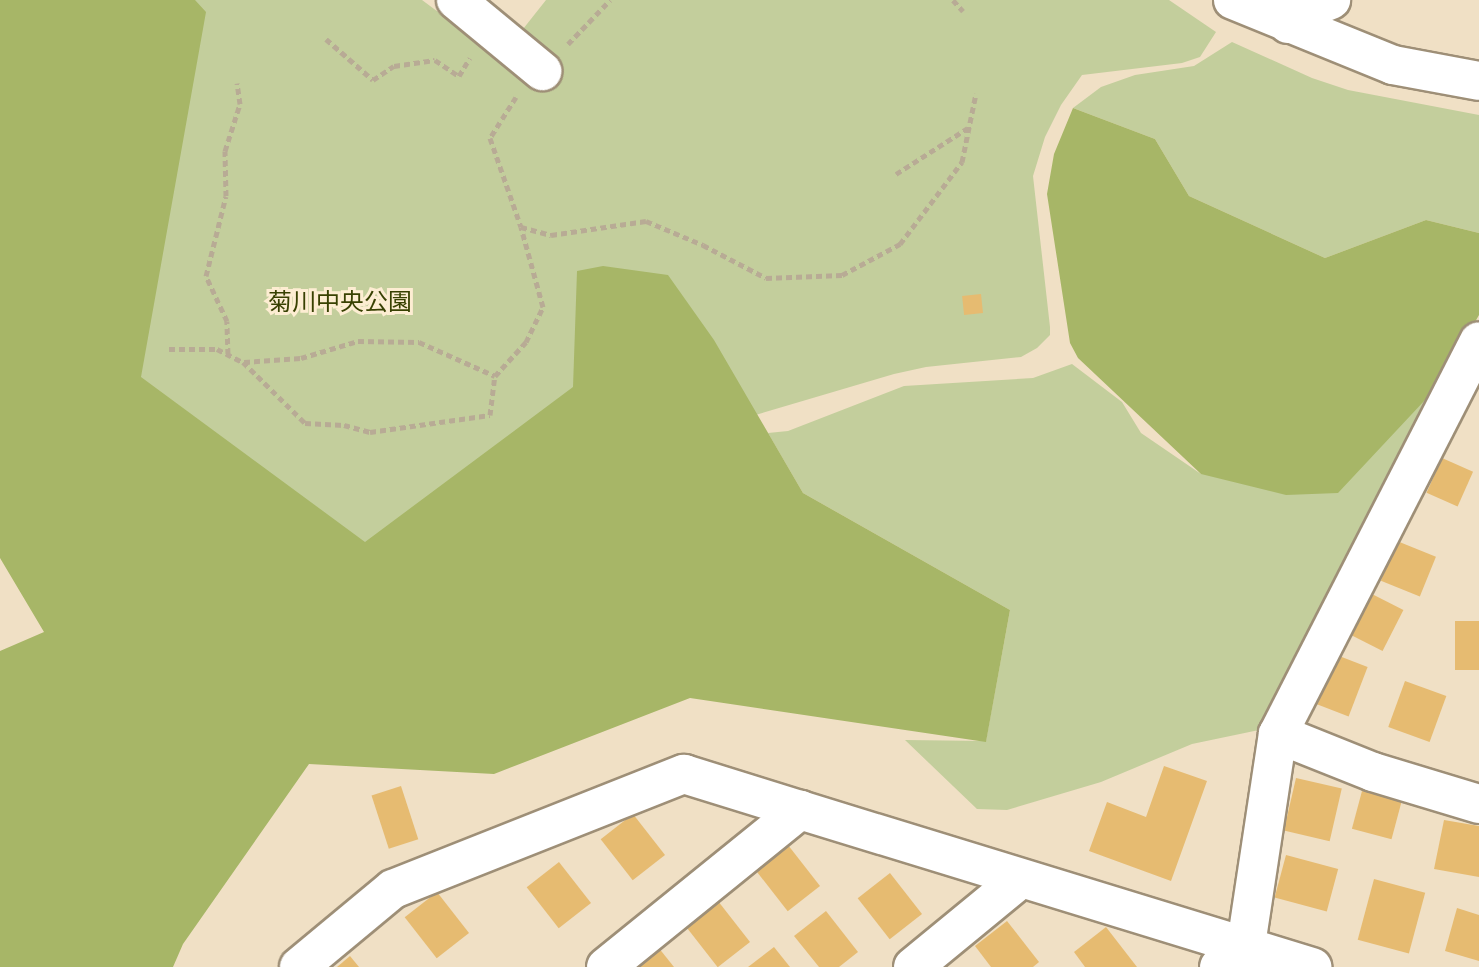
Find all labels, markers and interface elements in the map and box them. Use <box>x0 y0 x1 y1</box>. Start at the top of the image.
park label: 菊川中央公園 <box>268 289 412 317</box>

